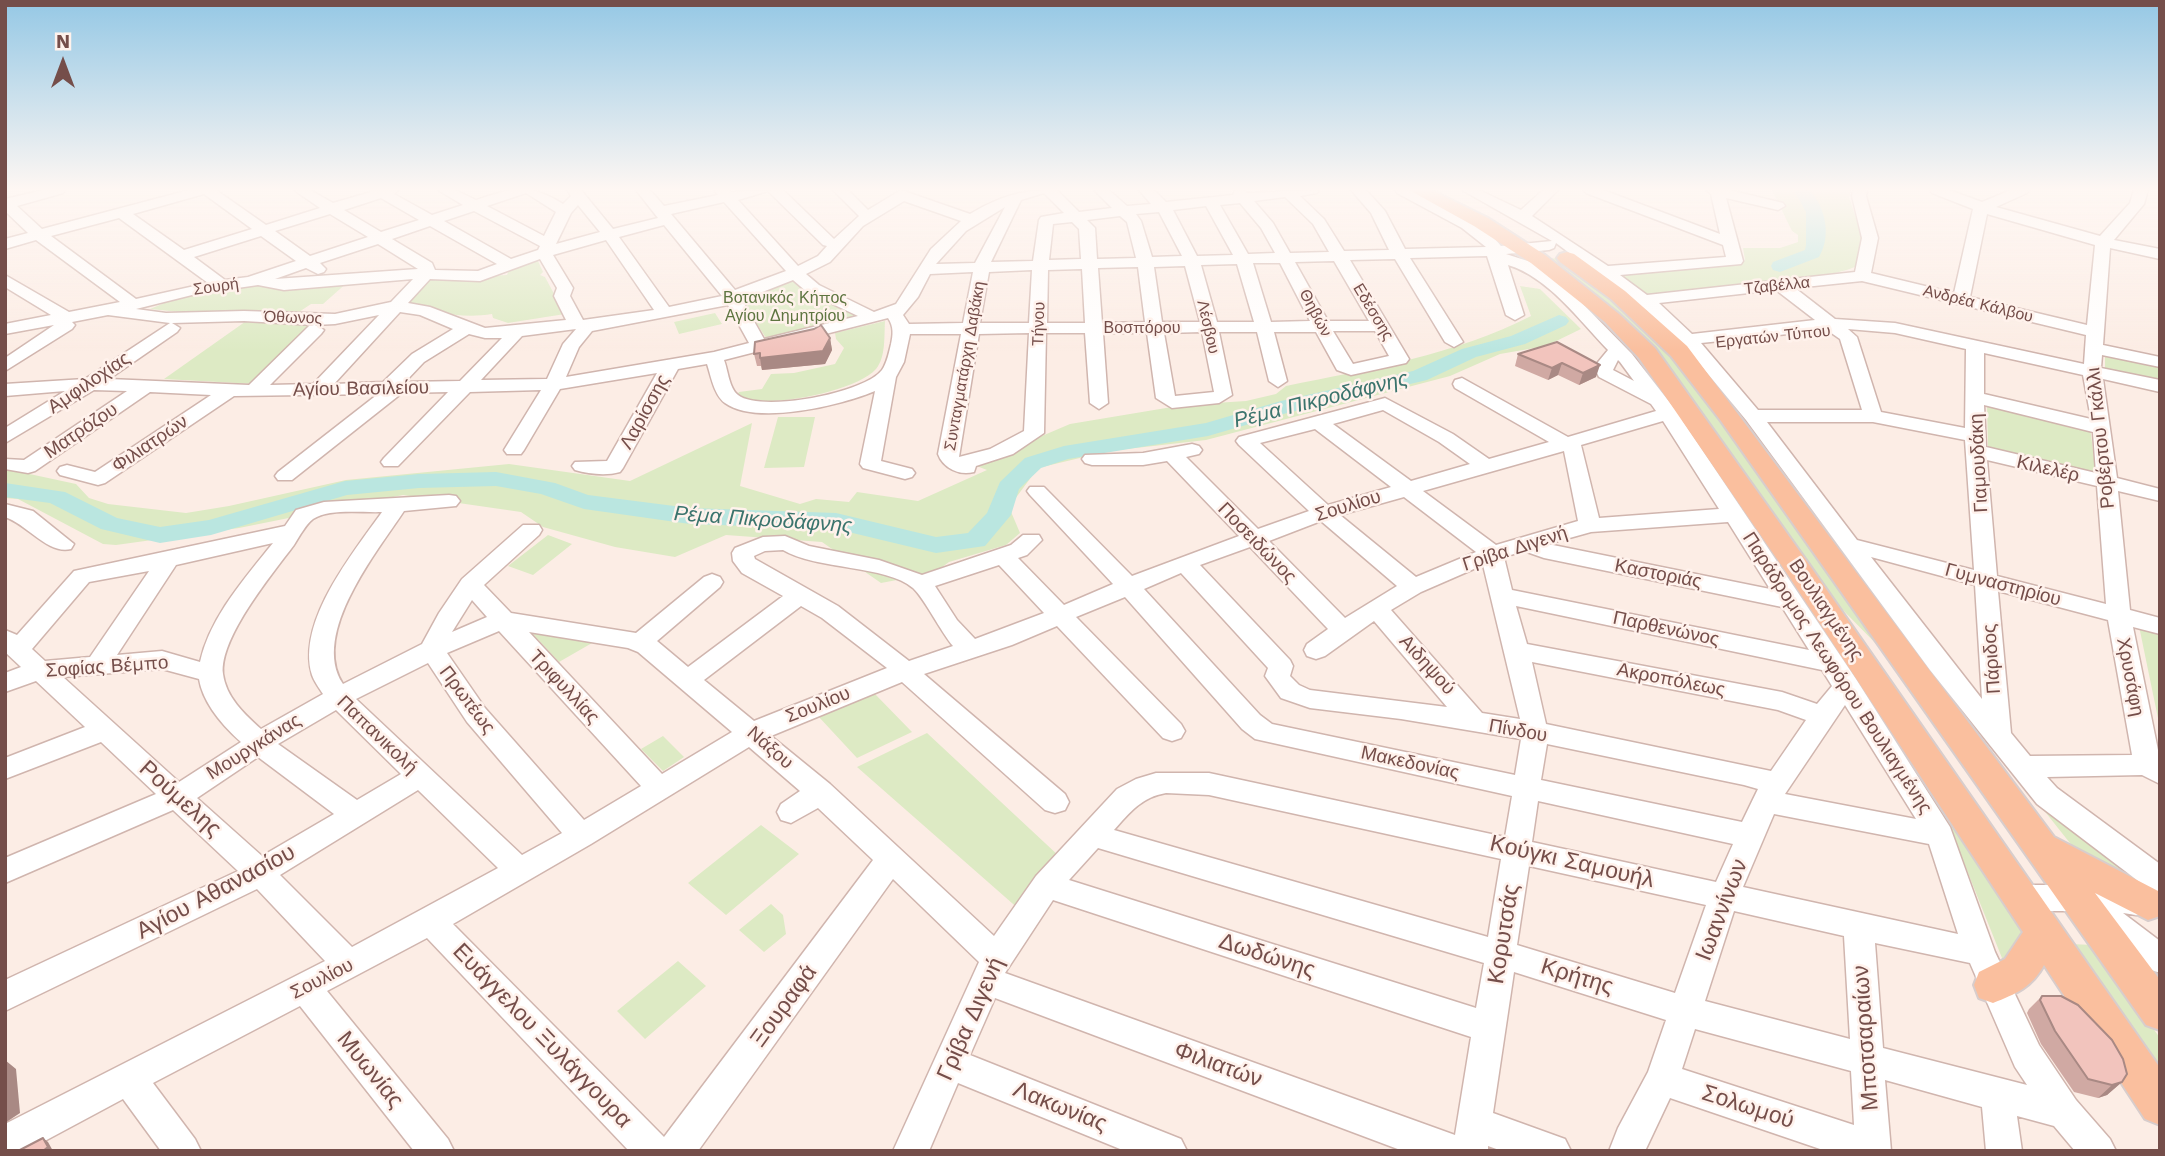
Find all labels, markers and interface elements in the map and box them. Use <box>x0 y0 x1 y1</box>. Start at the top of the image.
north arrow <box>28 28 98 98</box>
text: N <box>56 30 70 53</box>
street label: Τζαβέλλα <box>1743 273 1811 299</box>
street label: Σουρή <box>192 274 240 300</box>
street label: Συνταγματάρχη Δαβάκη <box>941 280 989 452</box>
street label: Εδέσσης <box>1349 280 1397 344</box>
street label: Ανδρέα Κάλβου <box>1921 281 2035 327</box>
street label: Θηβών <box>1295 286 1335 340</box>
park label: Βοτανικός Κήπος Αγίου Δημητρίου <box>723 288 847 326</box>
street label: Λέσβου <box>1193 298 1223 356</box>
street label: Τήνου <box>1029 302 1049 346</box>
street label: Όθωνος <box>263 307 323 329</box>
street label: Βοσπόρου <box>1104 318 1180 338</box>
street label: Εργατών Τύπου <box>1715 321 1831 353</box>
street label: Αμφιλοχίας <box>43 347 135 419</box>
water label: Ρέμα Πικροδάφνης <box>1231 366 1411 434</box>
street label: Ροβέρτου Γκάλλι <box>2082 366 2120 510</box>
street label: Λαρίσσης <box>615 371 675 453</box>
street label: Αγίου Βασιλείου <box>293 376 429 402</box>
street label: Ματρόζου <box>40 398 122 464</box>
street label: Φιλιατρών <box>108 410 192 478</box>
street label: Γιαμουδάκη <box>1965 413 1993 513</box>
street label: Κιλελέρ <box>2014 451 2082 487</box>
street label: Σουλίου <box>1312 485 1384 527</box>
street label: Ποσειδώνος <box>1213 498 1301 588</box>
water label: Ρέμα Πικροδάφνης <box>673 501 853 539</box>
street label: Γρίβα Διγενή <box>1460 521 1570 577</box>
street label: Παράδρομος Λεωφόρου Βουλιαγμένης <box>1737 528 1937 818</box>
street label: Καστοριάς <box>1613 554 1703 594</box>
street label: Βουλιαγμένης <box>1784 555 1868 665</box>
street label: Γυμναστηρίου <box>1943 559 2063 611</box>
street label: Παρθενώνος <box>1611 607 1721 651</box>
street label: Πάριδος <box>1978 623 2006 695</box>
street label: Αιδηψού <box>1394 630 1460 700</box>
street label: Χρυσάφη <box>2111 636 2149 718</box>
street label: Τριφυλλίας <box>524 645 604 729</box>
street label: Σοφίας Βέμπο <box>45 651 169 683</box>
street label: Ακροπόλεως <box>1615 658 1727 702</box>
street label: Πρωτέως <box>434 662 500 738</box>
street label: Σουλίου <box>782 682 854 728</box>
street label: Παπανικολή <box>332 691 422 779</box>
street label: Μουργκάνας <box>203 709 305 785</box>
street label: Πίνδου <box>1487 715 1549 747</box>
street label: Νάξου <box>742 722 798 774</box>
street label: Μακεδονίας <box>1359 741 1461 785</box>
street label: Ρούμελης <box>133 755 227 843</box>
street label: Κούγκι Σαμουήλ <box>1487 830 1657 894</box>
street label: Αγίου Αθανασίου <box>132 839 300 945</box>
street label: Ιωαννίνων <box>1690 855 1754 965</box>
street label: Κορυτσάς <box>1482 882 1526 986</box>
street label: Δωδώνης <box>1215 928 1319 984</box>
street label: Ευάγγελου Ξυλάγγουρα <box>447 938 637 1134</box>
street label: Γρίβα Διγενή <box>932 953 1010 1085</box>
street label: Κρήτης <box>1537 953 1617 1001</box>
street label: Σουλίου <box>287 954 357 1004</box>
street label: Ξουραφά <box>745 959 823 1053</box>
street label: Μποτσαραίων <box>1847 964 1885 1112</box>
street label: Μυωνίας <box>331 1026 409 1114</box>
street label: Φιλιατών <box>1170 1036 1266 1094</box>
street label: Λακωνίας <box>1009 1076 1111 1138</box>
street label: Σολωμού <box>1698 1079 1798 1135</box>

